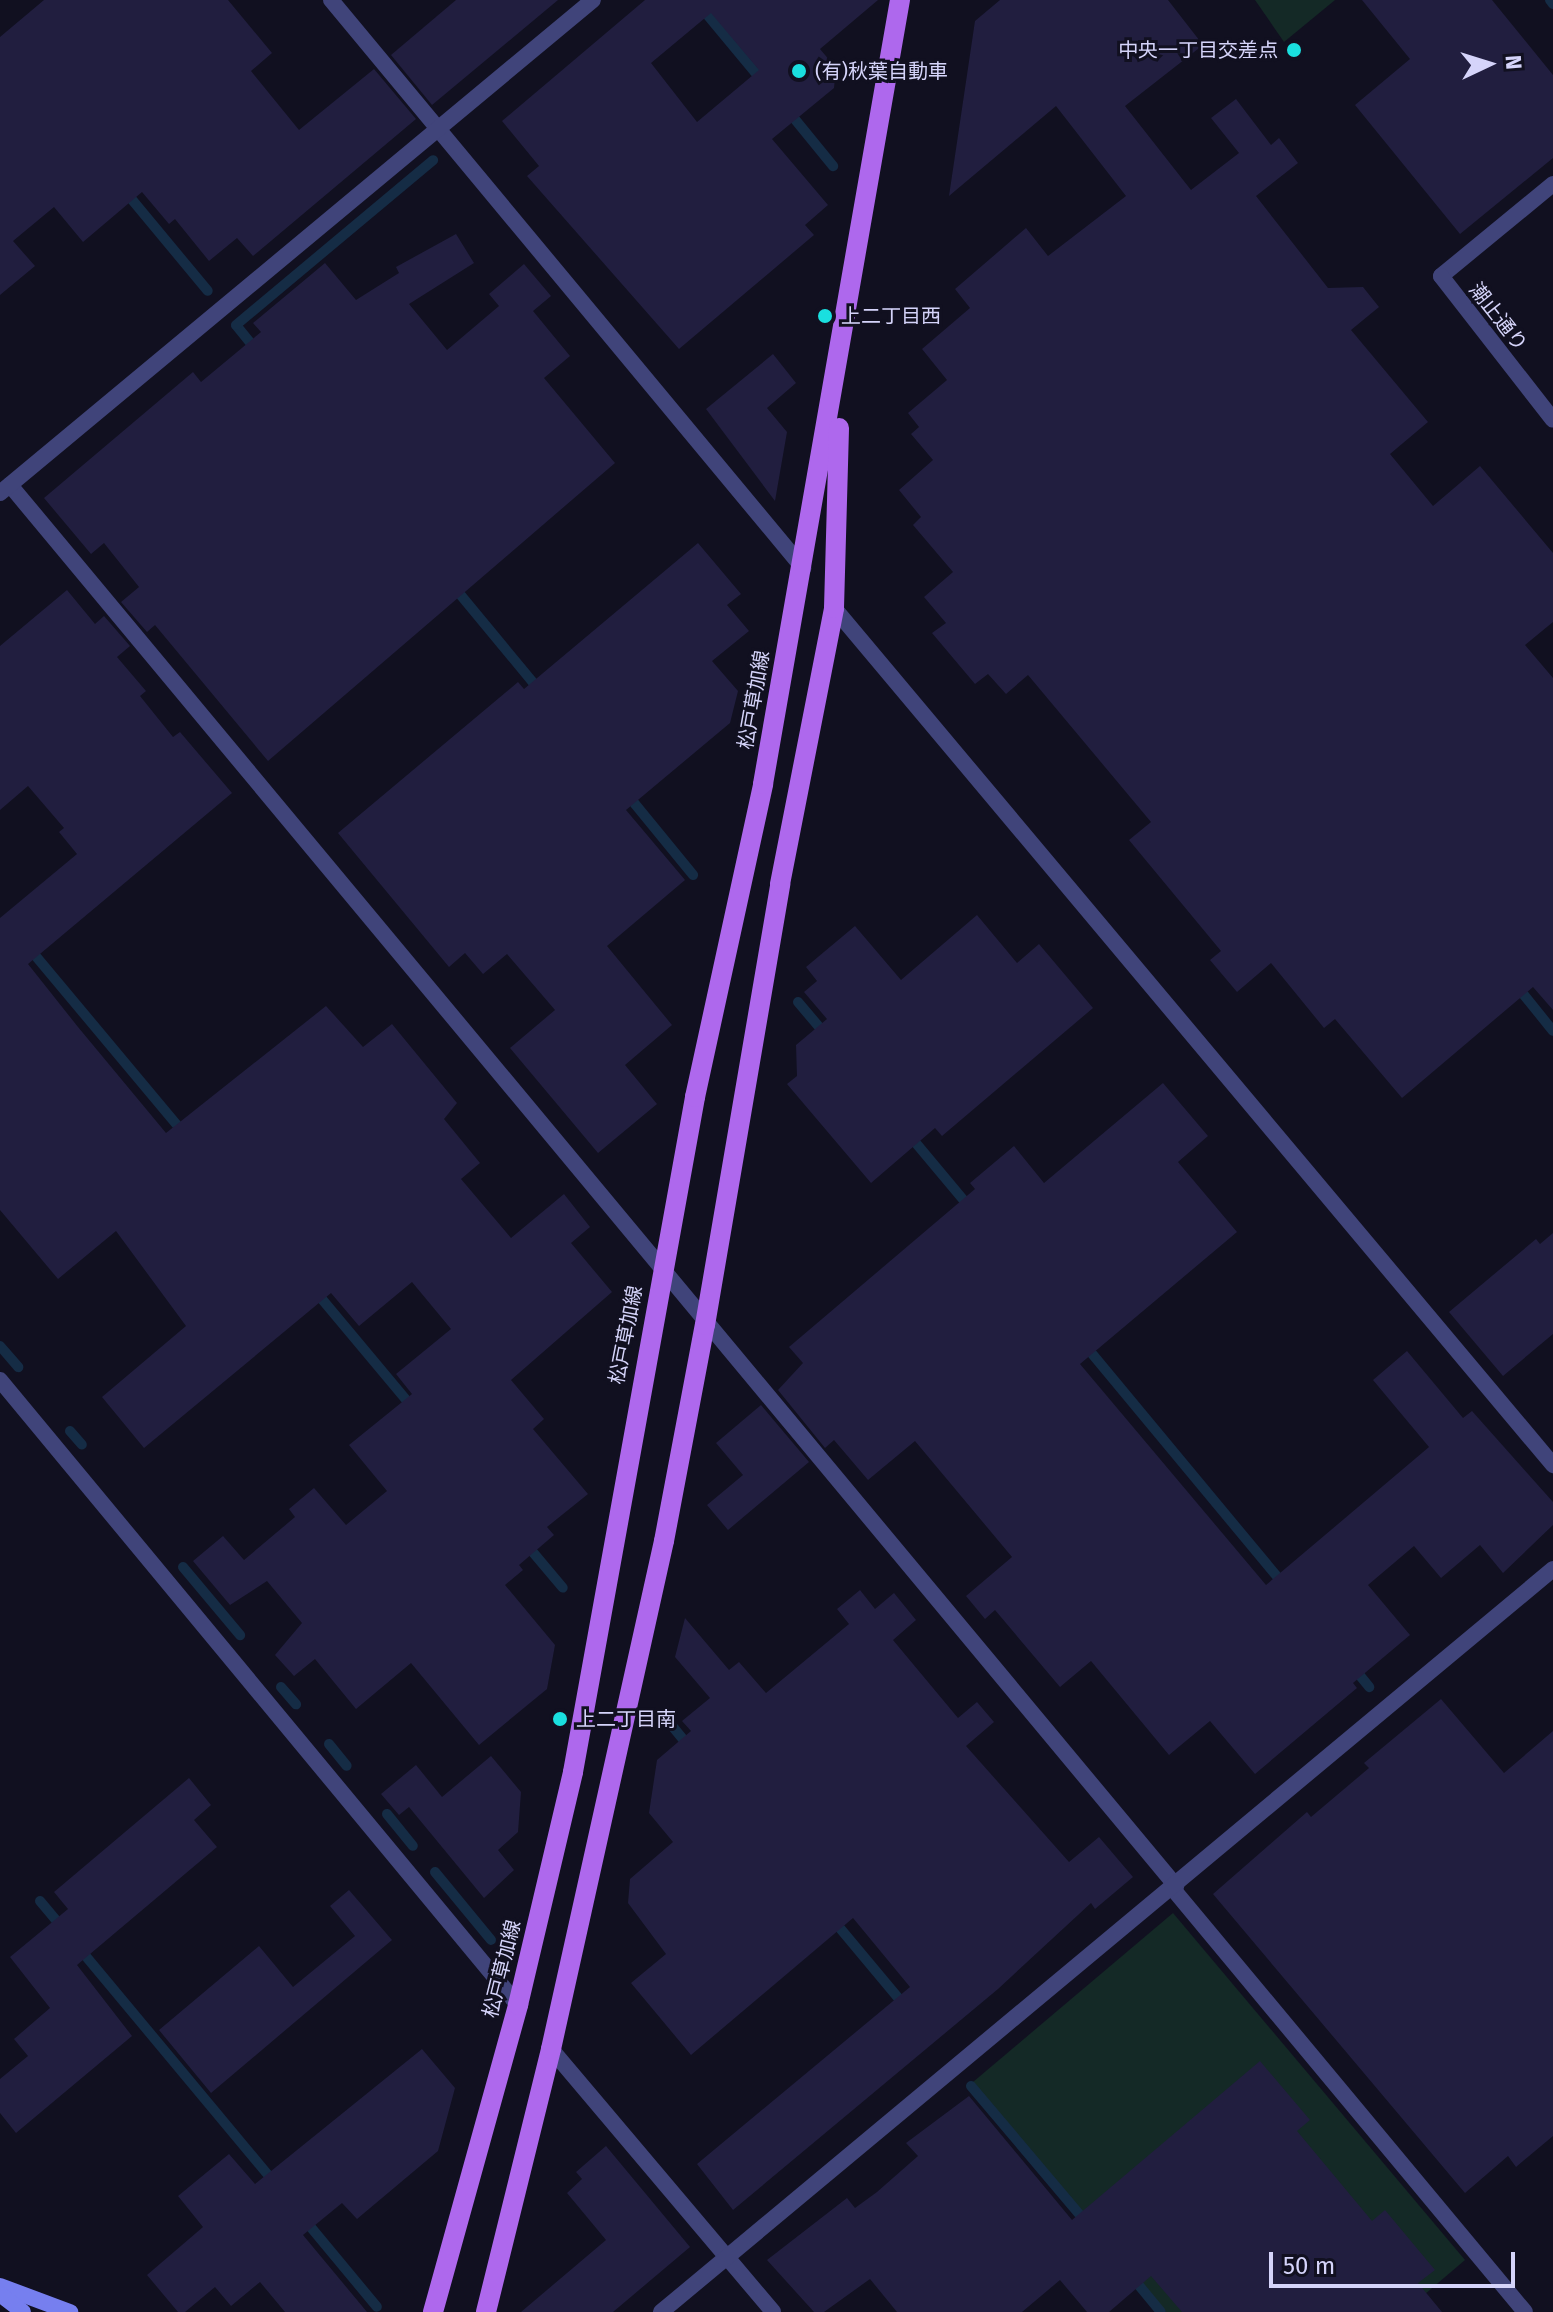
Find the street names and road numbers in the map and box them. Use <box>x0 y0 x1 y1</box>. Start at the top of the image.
street label: 潮止通り <box>1464 278 1532 356</box>
street label: 松戸草加線 <box>733 649 775 751</box>
street label: 松戸草加線 <box>605 1284 647 1386</box>
street label: 松戸草加線 <box>478 1918 526 2020</box>

